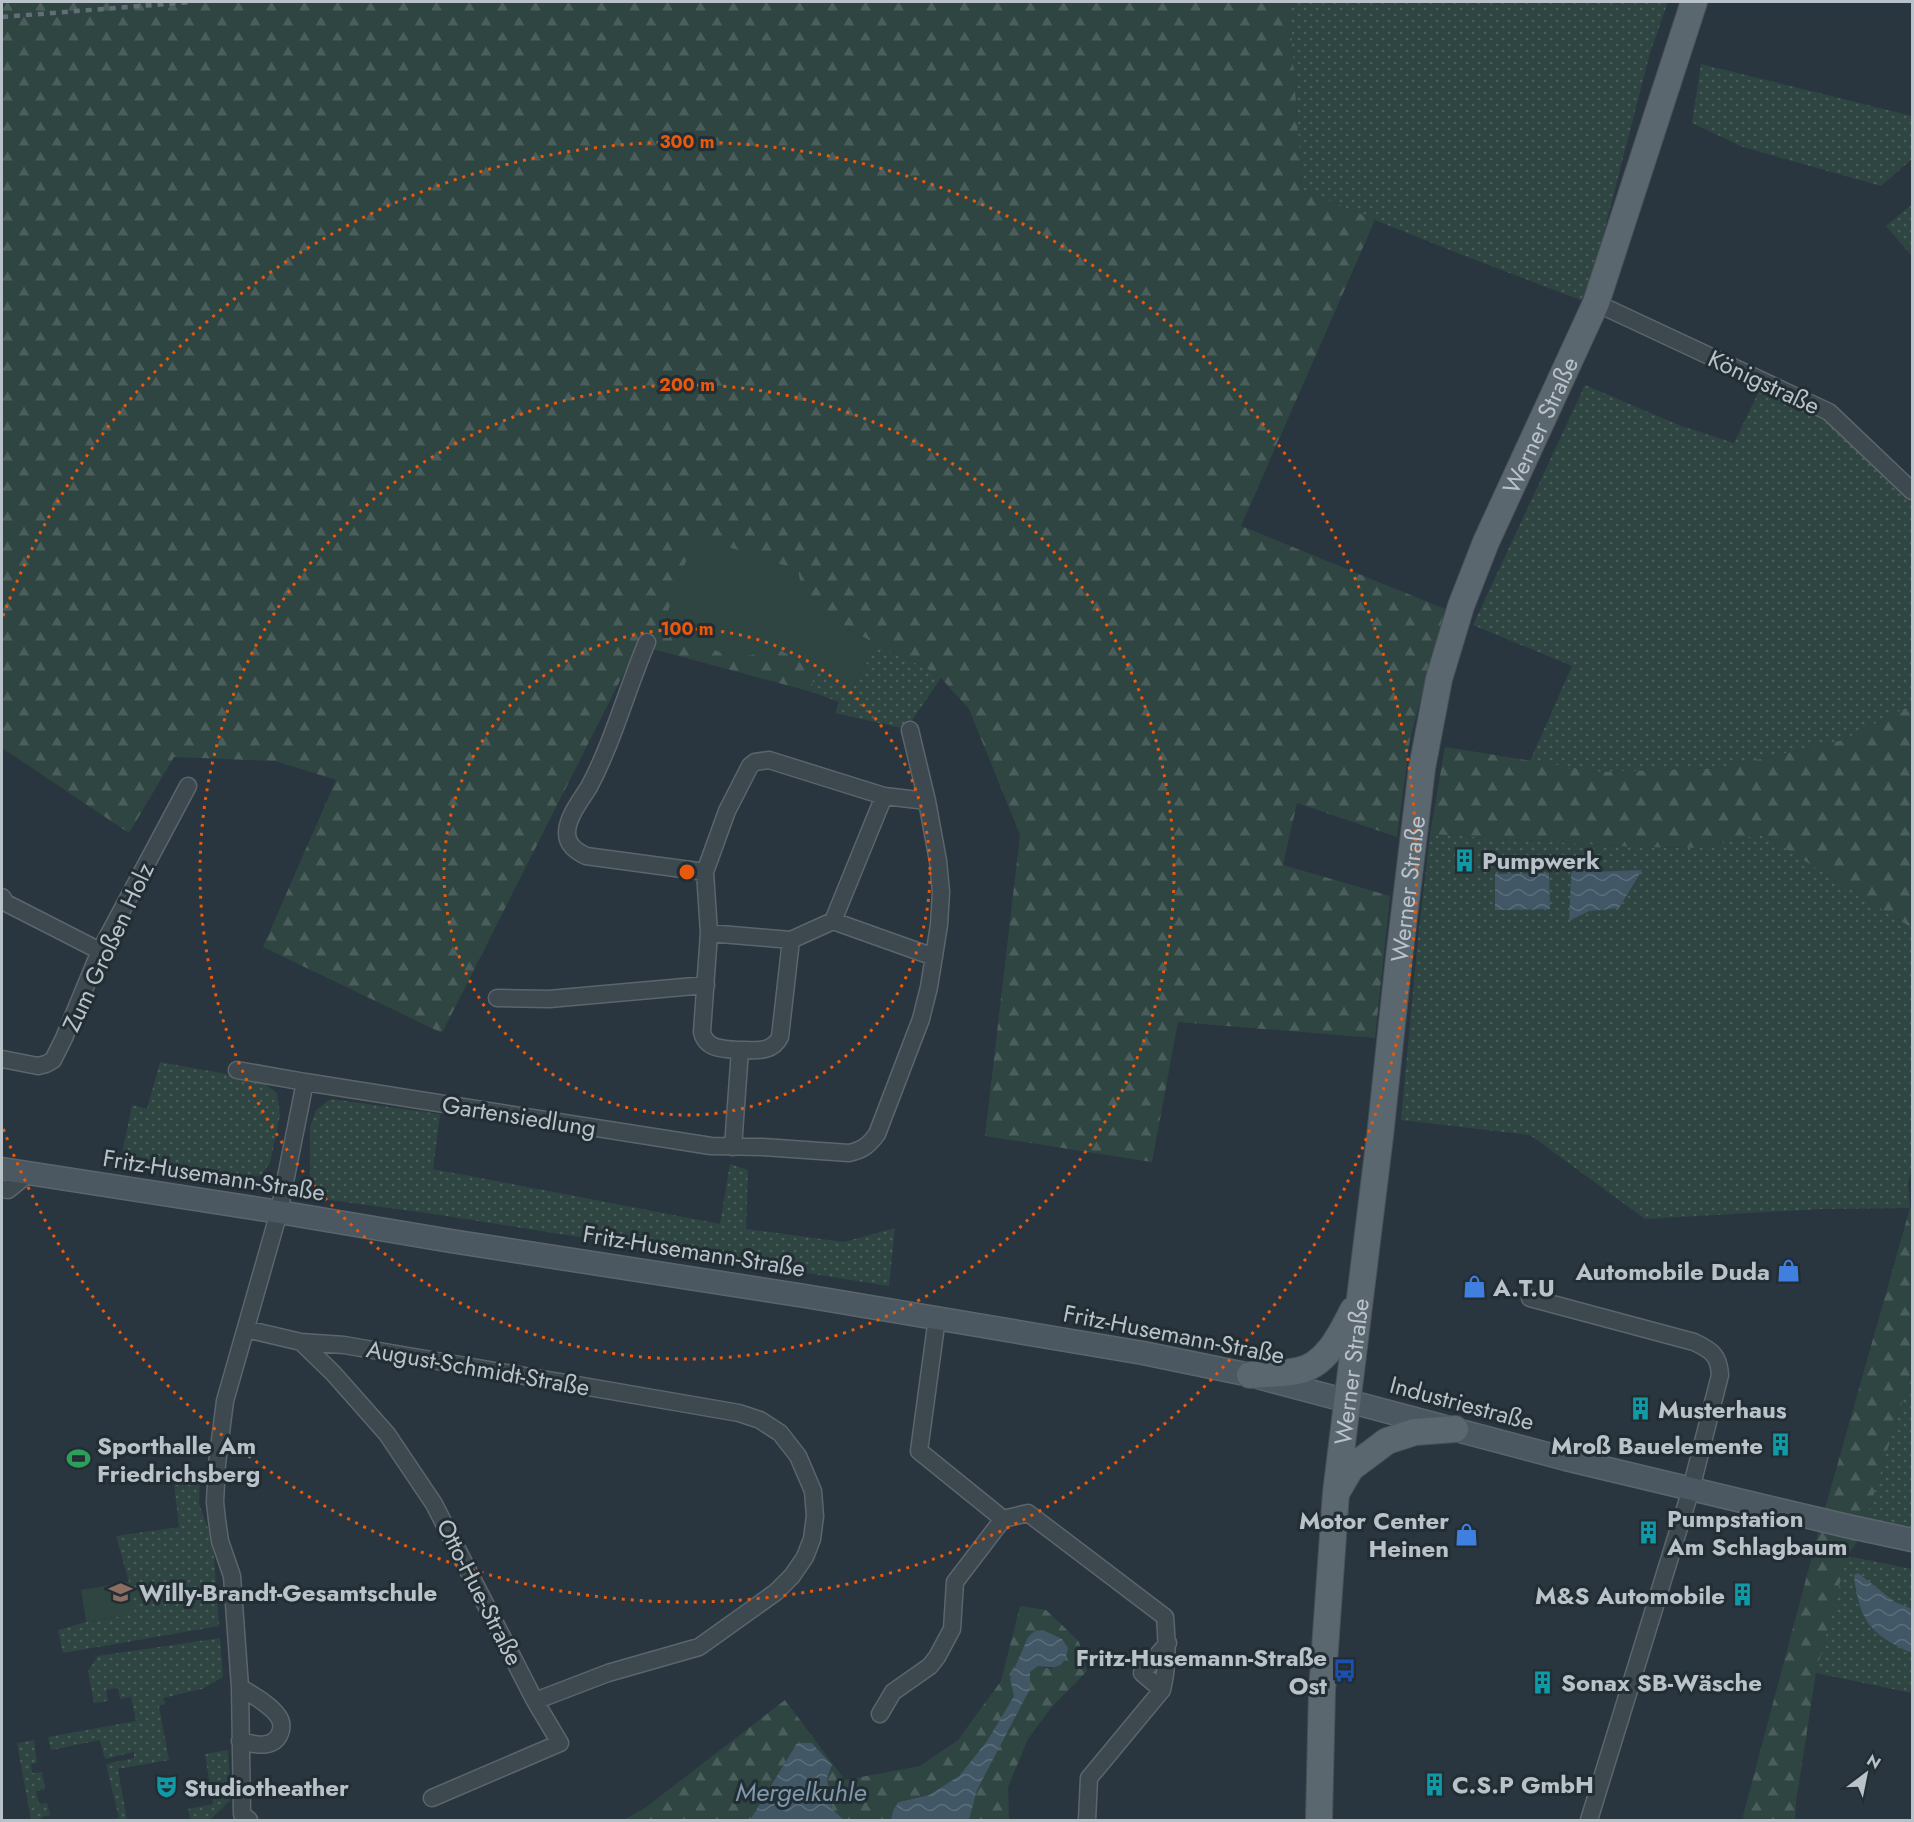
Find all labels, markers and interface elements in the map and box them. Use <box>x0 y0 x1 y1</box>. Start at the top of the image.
text: 300 m <box>659 129 715 155</box>
street label: Königstraße <box>1702 341 1826 423</box>
street label: Werner Straße <box>1493 351 1587 499</box>
text: 200 m <box>659 372 715 398</box>
text: 100 m <box>660 616 714 642</box>
street label: Werner Straße <box>1381 813 1434 964</box>
place label: Pumpwerk <box>1482 843 1600 878</box>
building icon: Pumpwerk <box>1451 847 1477 873</box>
street label: Zum Großen Holz <box>53 857 163 1037</box>
centre of rings <box>677 862 697 882</box>
street label: Gartensiedlung <box>439 1087 599 1145</box>
street label: Fritz-Husemann-Straße <box>100 1140 328 1210</box>
street label: Fritz-Husemann-Straße <box>580 1216 808 1286</box>
place label: Automobile Duda <box>1574 1254 1770 1289</box>
shop icon: Automobile Duda <box>1775 1258 1801 1284</box>
place label: A.T.U <box>1492 1270 1555 1305</box>
shop icon: A.T.U <box>1462 1274 1488 1300</box>
street label: Fritz-Husemann-Straße <box>1060 1295 1288 1373</box>
street label: Werner Straße <box>1325 1296 1377 1447</box>
street label: August-Schmidt-Straße <box>364 1331 592 1405</box>
street label: Industriestraße <box>1386 1367 1538 1439</box>
place label: Musterhaus <box>1658 1392 1787 1427</box>
building icon: Musterhaus <box>1627 1396 1653 1422</box>
place label: Sporthalle Am Friedrichsberg <box>97 1428 261 1491</box>
place label: Mroß Bauelemente <box>1551 1428 1763 1463</box>
building icon: Mroß Bauelemente <box>1768 1432 1794 1458</box>
sports icon: Sporthalle Am Friedrichsberg <box>66 1446 92 1472</box>
place label: Pumpstation Am Schlagbaum <box>1666 1501 1847 1564</box>
place label: Motor Center Heinen <box>1299 1503 1449 1566</box>
street label: Otto-Hue-Straße <box>428 1513 532 1671</box>
building icon: Pumpstation Am Schlagbaum <box>1636 1519 1662 1545</box>
shop icon: Motor Center Heinen <box>1454 1521 1480 1547</box>
place label: Willy-Brandt-Gesamtschule <box>139 1575 437 1610</box>
place label: M&S Automobile <box>1535 1578 1725 1613</box>
school or university icon: Willy-Brandt-Gesamtschule <box>108 1579 134 1605</box>
building icon: M&S Automobile <box>1730 1582 1756 1608</box>
place label: Fritz-Husemann-Straße Ost <box>1076 1640 1327 1703</box>
bus stop icon: Fritz-Husemann-Straße Ost <box>1332 1658 1358 1684</box>
place label: Sonax SB-Wäsche <box>1561 1665 1762 1700</box>
building icon: Sonax SB-Wäsche <box>1530 1669 1556 1695</box>
north arrow <box>1836 1744 1896 1804</box>
text: N <box>1862 1749 1885 1775</box>
place label: C.S.P GmbH <box>1452 1767 1594 1802</box>
place label: Studiotheather <box>184 1770 349 1805</box>
building icon: C.S.P GmbH <box>1421 1771 1447 1797</box>
water label: Mergelkuhle <box>736 1773 867 1811</box>
theatre icon: Studiotheather <box>153 1774 179 1800</box>

